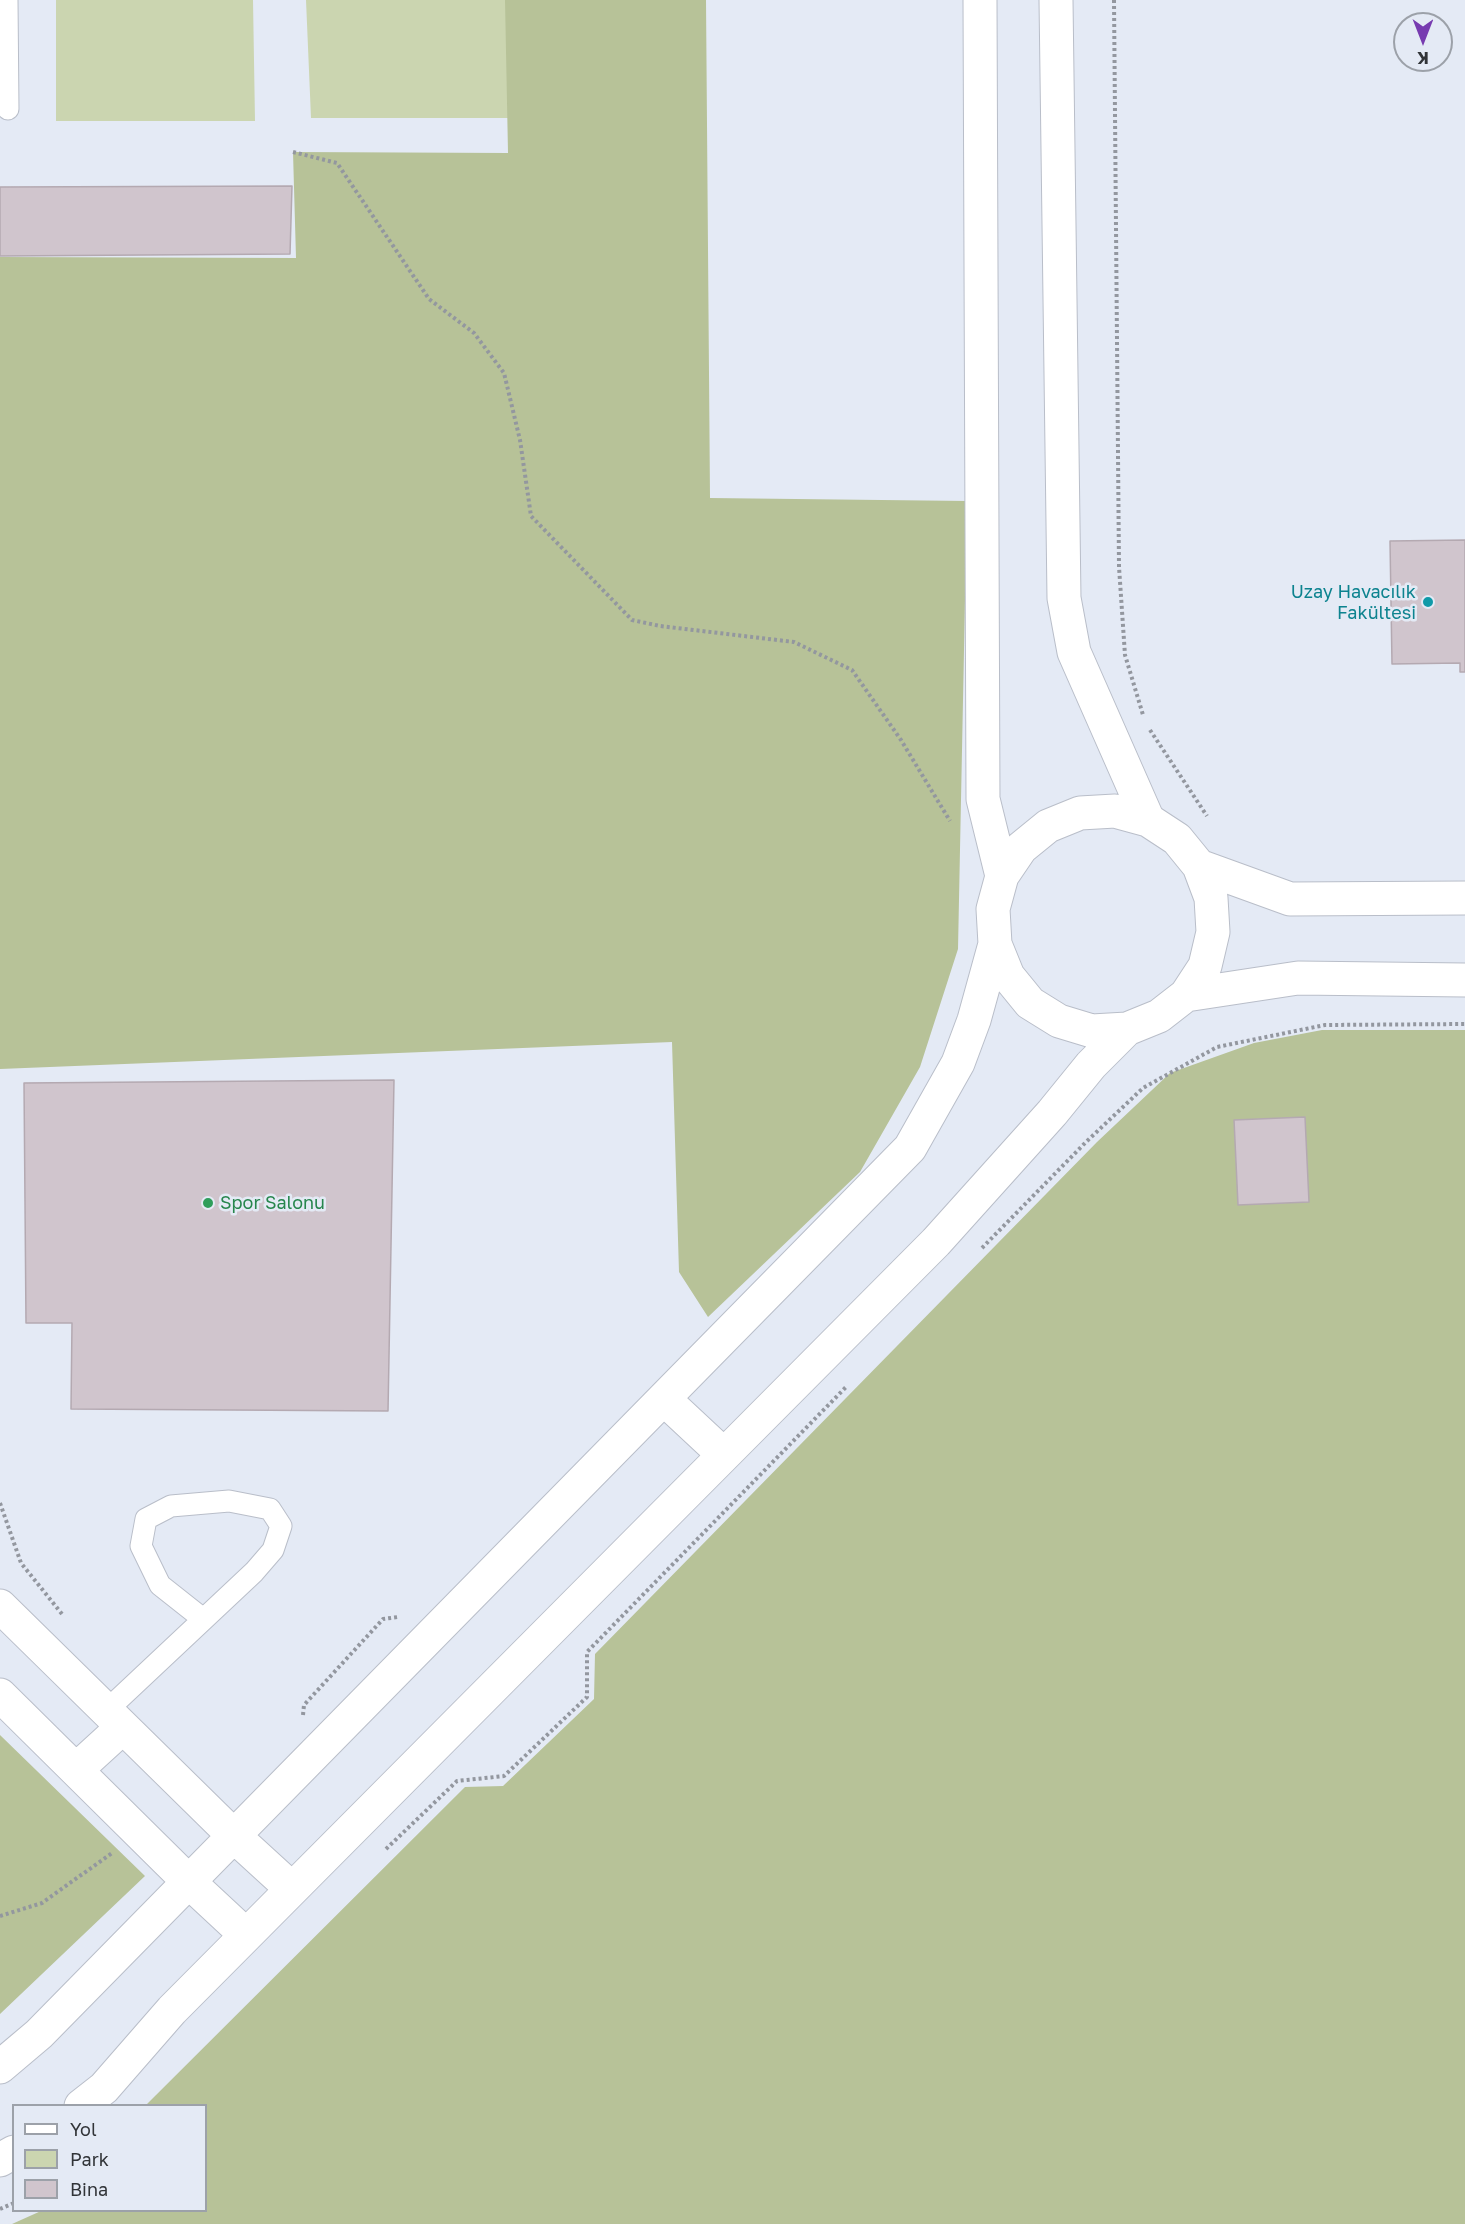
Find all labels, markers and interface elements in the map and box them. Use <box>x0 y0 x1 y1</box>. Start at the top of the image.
north arrow <box>1393 12 1453 72</box>
text: K <box>1417 48 1429 68</box>
place label: Uzay Havacılık Fakültesi <box>1291 581 1416 624</box>
marker: Uzay Havacılık Fakültesi <box>1421 595 1435 609</box>
place label: Spor Salonu <box>220 1192 325 1214</box>
marker: Spor Salonu <box>201 1196 215 1210</box>
legend <box>12 2104 207 2212</box>
text: Yol <box>70 2118 97 2140</box>
text: Park <box>70 2148 109 2170</box>
text: Bina <box>70 2178 108 2200</box>

